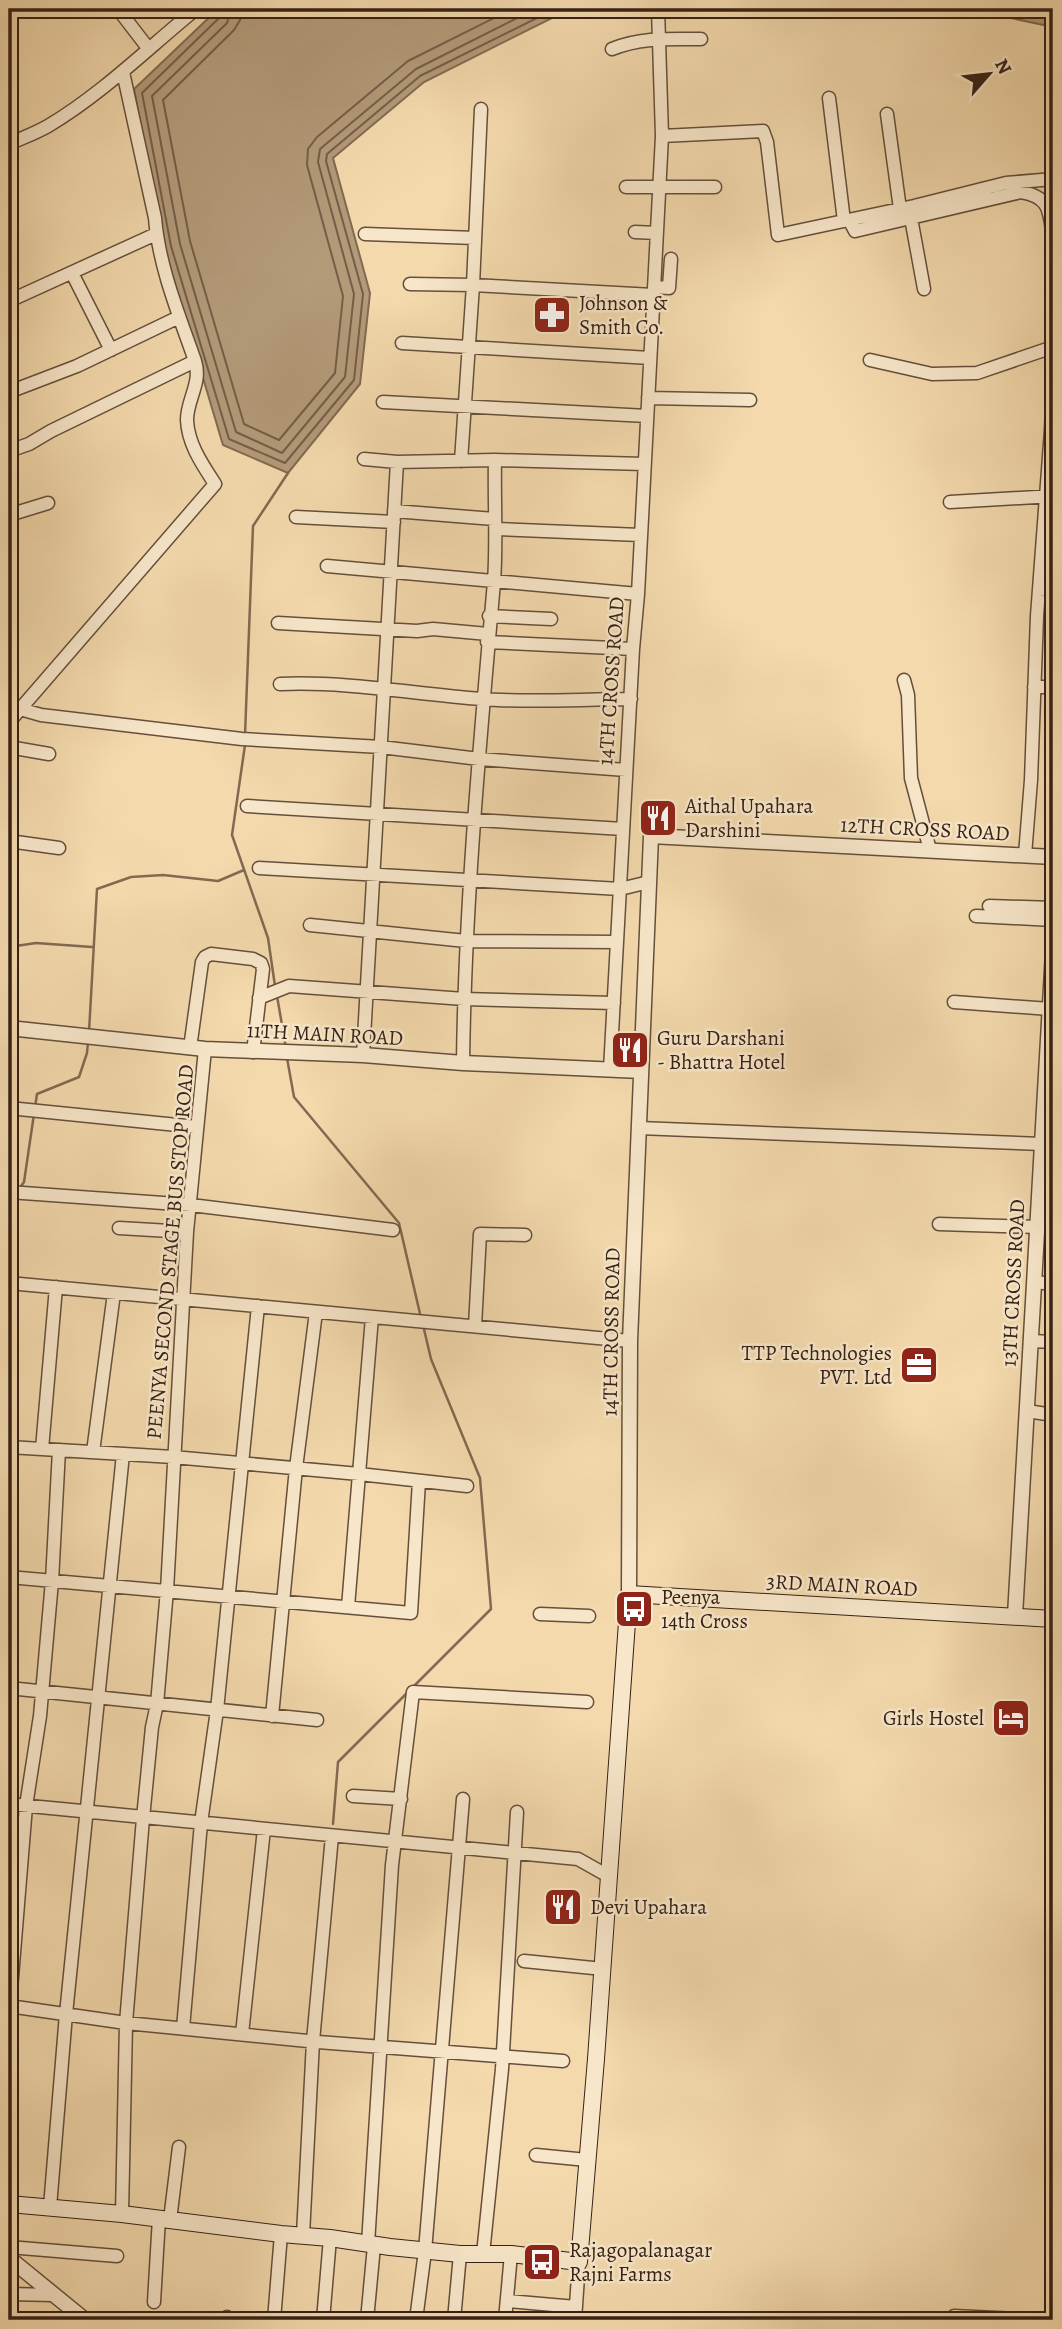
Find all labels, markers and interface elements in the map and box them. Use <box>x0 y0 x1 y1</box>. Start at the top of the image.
north arrow <box>954 38 1024 108</box>
text: N <box>988 54 1018 79</box>
place label: Johnson & Smith Co. <box>579 289 668 341</box>
pharmacy icon: Johnson & Smith Co. <box>531 294 573 336</box>
street label: 14TH CROSS ROAD <box>591 596 631 766</box>
place label: Aithal Upahara Darshini <box>684 792 814 844</box>
restaurant icon: Aithal Upahara Darshini <box>637 797 679 839</box>
street label: 12TH CROSS ROAD <box>840 811 1010 847</box>
street label: 11TH MAIN ROAD <box>246 1016 404 1052</box>
place label: Guru Darshani - Bhattra Hotel <box>657 1024 785 1076</box>
restaurant icon: Guru Darshani - Bhattra Hotel <box>609 1029 651 1071</box>
street label: PEENYA SECOND STAGE BUS STOP ROAD <box>140 1063 200 1441</box>
street label: 13TH CROSS ROAD <box>995 1198 1031 1368</box>
street label: 14TH CROSS ROAD <box>596 1247 626 1417</box>
place label: TTP Technologies PVT. Ltd <box>742 1339 893 1391</box>
office icon: TTP Technologies PVT. Ltd <box>898 1344 940 1386</box>
street label: 3RD MAIN ROAD <box>766 1567 918 1603</box>
place label: Peenya 14th Cross <box>661 1583 748 1635</box>
bus stop icon: Peenya 14th Cross <box>613 1588 655 1630</box>
hotel icon: Girls Hostel <box>990 1697 1032 1739</box>
place label: Girls Hostel <box>883 1704 984 1732</box>
restaurant icon: Devi Upahara <box>542 1886 584 1928</box>
place label: Devi Upahara <box>590 1893 707 1921</box>
place label: Rajagopalanagar Rajni Farms <box>569 2236 712 2288</box>
bus stop icon: Rajagopalanagar Rajni Farms <box>521 2241 563 2283</box>

